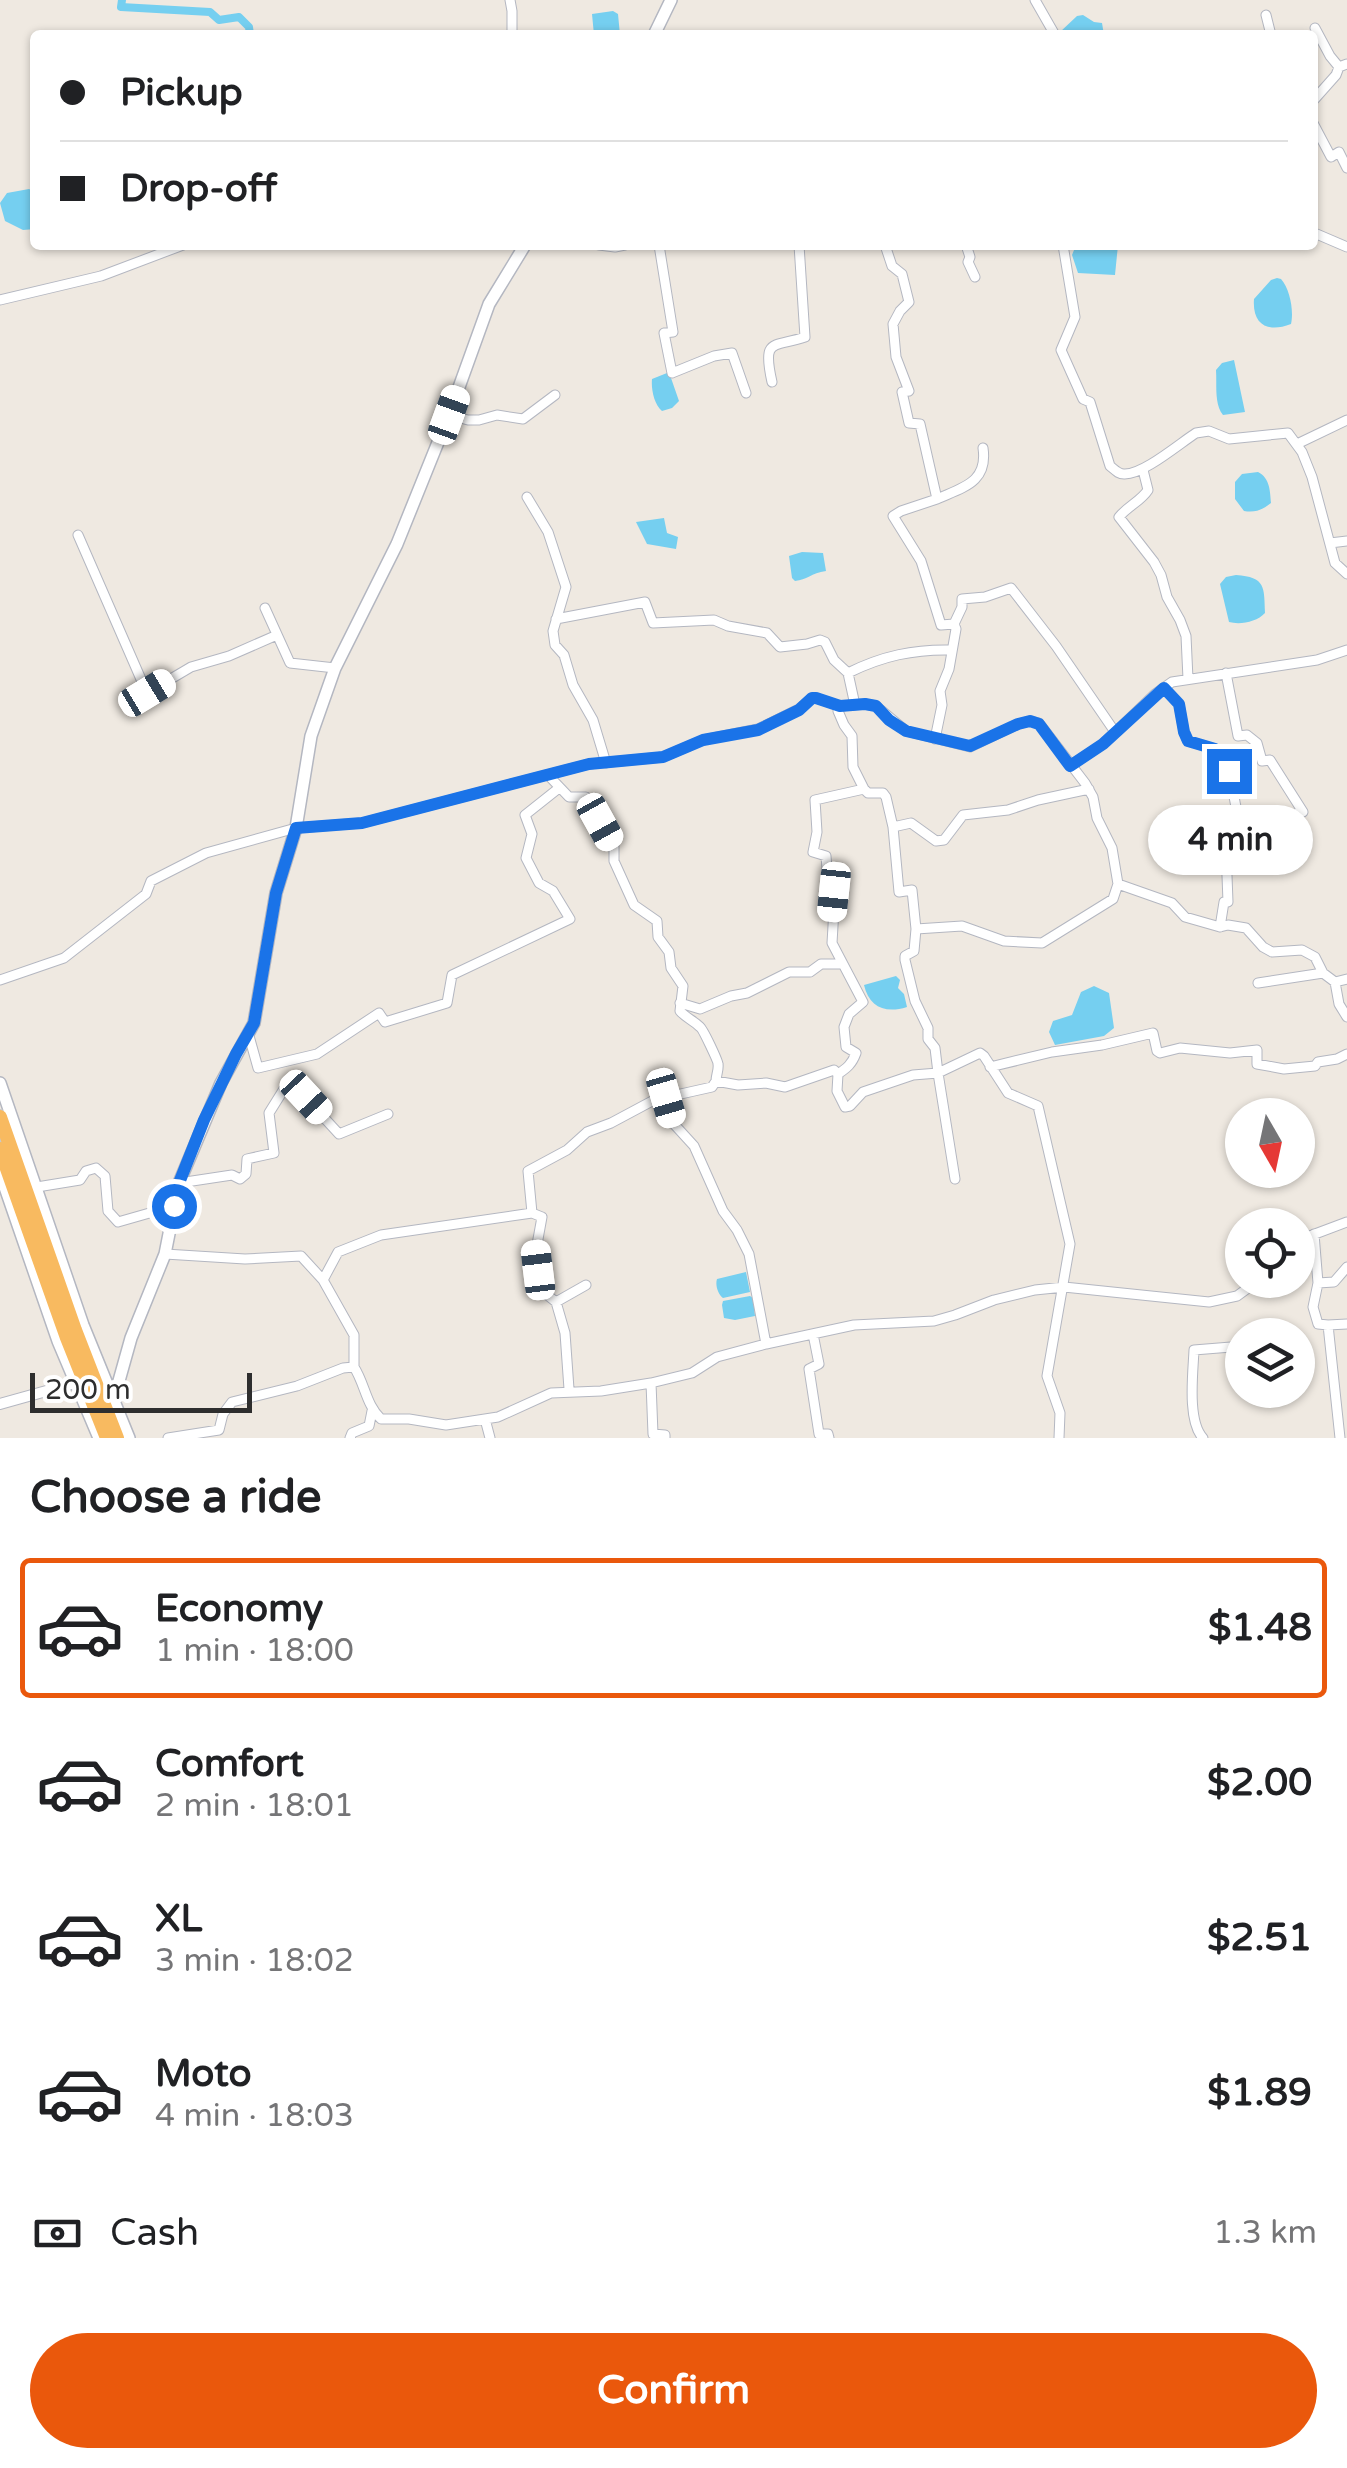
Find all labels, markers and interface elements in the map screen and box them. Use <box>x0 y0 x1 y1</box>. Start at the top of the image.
text: Pickup <box>120 70 243 116</box>
text: Drop-off <box>120 166 277 212</box>
car <box>425 382 473 448</box>
car <box>114 665 180 721</box>
route end <box>1207 749 1252 794</box>
car <box>572 788 628 856</box>
callout: 4 min <box>1146 806 1312 876</box>
text: 4 min <box>1188 821 1273 859</box>
car <box>816 861 852 923</box>
car <box>275 1065 337 1129</box>
car <box>643 1065 689 1131</box>
north arrow <box>1225 1098 1315 1188</box>
map controls <box>1225 1098 1315 1408</box>
route start <box>152 1184 197 1229</box>
button: locate <box>1225 1208 1315 1298</box>
car <box>519 1238 557 1302</box>
button: layers <box>1225 1318 1315 1408</box>
scale bar <box>30 1368 252 1412</box>
text: 200 m <box>45 1373 131 1407</box>
text: Choose a ride <box>30 1471 321 1525</box>
icon: car <box>35 1583 125 1673</box>
text: Economy <box>155 1586 323 1632</box>
text: $1.48 <box>1208 1605 1312 1651</box>
text: 1 min · 18:00 <box>155 1632 354 1670</box>
icon: car <box>35 1738 125 1828</box>
text: Comfort <box>155 1741 304 1787</box>
text: $2.00 <box>1207 1760 1312 1806</box>
text: 2 min · 18:01 <box>155 1787 354 1825</box>
icon: car <box>35 1893 125 1983</box>
text: XL <box>155 1896 202 1942</box>
text: $2.51 <box>1207 1915 1312 1961</box>
text: 3 min · 18:02 <box>155 1942 354 1980</box>
icon: car <box>35 2048 125 2138</box>
text: Moto <box>155 2051 251 2097</box>
text: $1.89 <box>1207 2070 1312 2116</box>
text: 4 min · 18:03 <box>155 2097 354 2135</box>
icon: cash <box>30 2206 85 2261</box>
text: Cash <box>110 2210 199 2256</box>
text: 1.3 km <box>1213 2214 1317 2252</box>
button: Confirm <box>30 2333 1317 2448</box>

